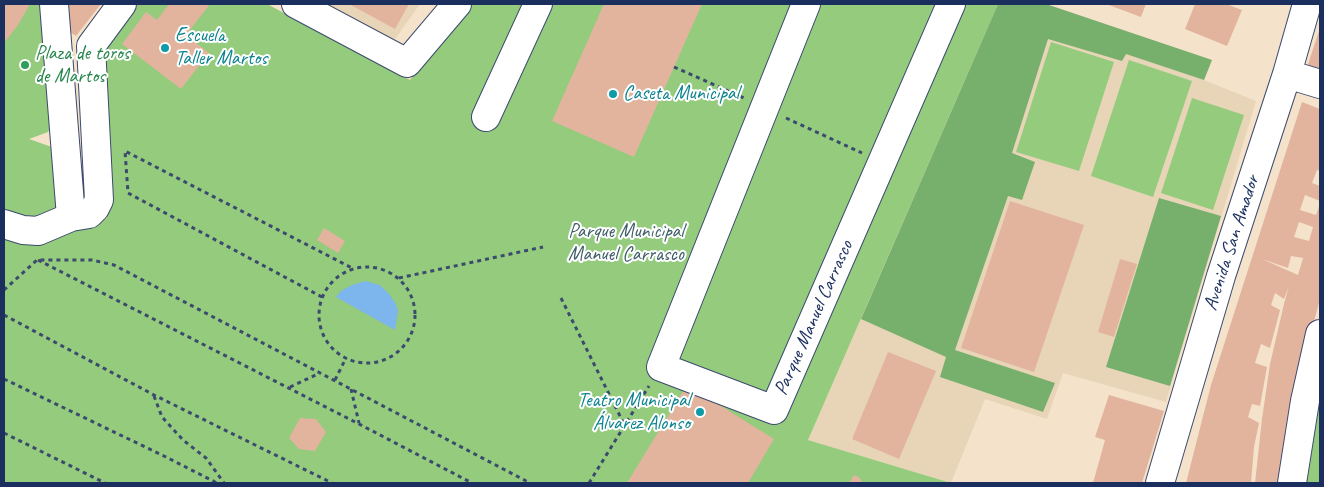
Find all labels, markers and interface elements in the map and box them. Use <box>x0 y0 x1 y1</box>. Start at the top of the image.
place label: Escuela Taller Martos <box>175 24 267 71</box>
place label: Plaza de toros de Martos <box>35 42 130 89</box>
marker: Escuela Taller Martos <box>159 42 171 54</box>
marker: Plaza de toros de Martos <box>19 59 31 71</box>
place label: Caseta Municipal <box>623 82 739 106</box>
marker: Caseta Municipal <box>607 88 619 100</box>
street label: Avenida San Amador <box>1199 172 1265 314</box>
park label: Parque Municipal Manuel Carrasco <box>568 220 684 267</box>
street label: Parque Manuel Carrasco <box>769 237 859 399</box>
place label: Teatro Municipal Álvarez Alonso <box>578 389 690 436</box>
marker: Teatro Municipal Álvarez Alonso <box>694 406 706 418</box>

